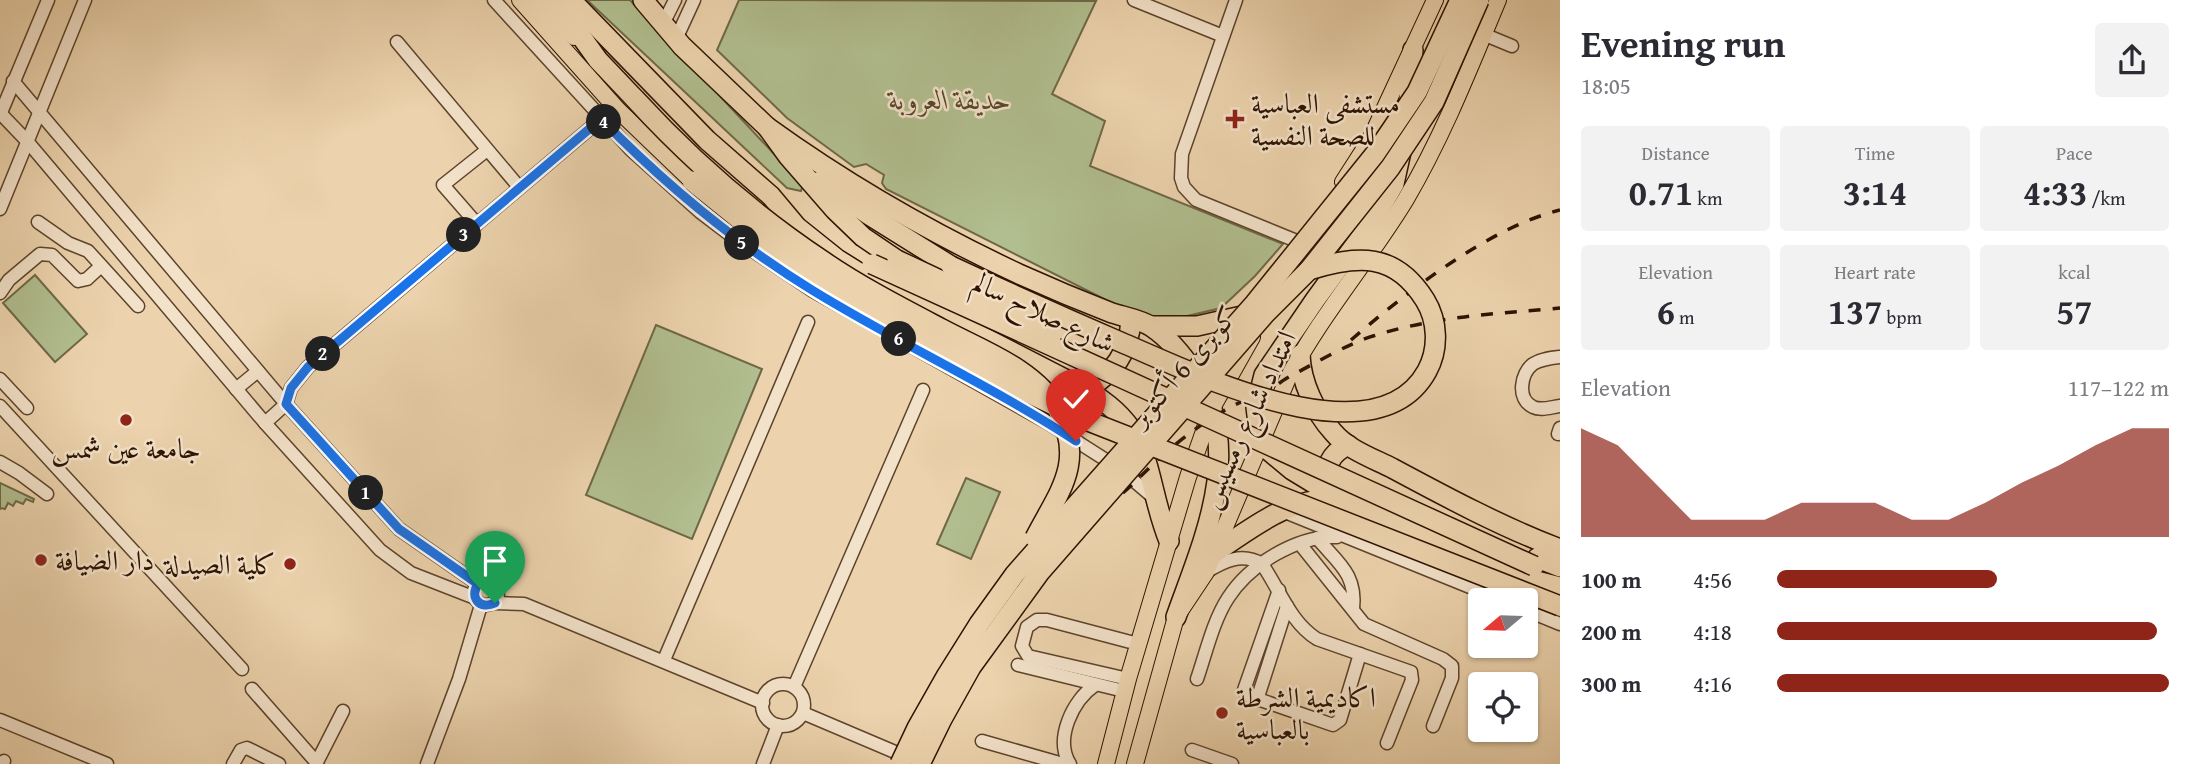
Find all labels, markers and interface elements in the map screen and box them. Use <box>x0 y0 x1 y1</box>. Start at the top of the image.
text: Evening run <box>1581 15 1785 71</box>
button: share <box>2095 23 2169 97</box>
text: 18:05 <box>1581 69 1631 102</box>
park label: حديقة العروبة <box>886 78 1011 119</box>
place label: مستشفى العباسية للصحة النفسية <box>1251 82 1400 155</box>
pin: 4 <box>586 104 622 140</box>
text: 4 <box>599 107 608 135</box>
marker: مستشفى العباسية للصحة النفسية <box>1225 109 1245 129</box>
text: Distance <box>1642 139 1710 167</box>
text: Time <box>1855 139 1895 167</box>
text: Pace <box>2056 139 2093 167</box>
text: 0.71 <box>1629 167 1693 218</box>
text: 3:14 <box>1843 167 1907 218</box>
text: 4:33 <box>2023 167 2087 218</box>
text: km <box>1693 184 1722 212</box>
text: /km <box>2087 184 2126 212</box>
pin: 3 <box>447 218 482 252</box>
text: 3 <box>459 220 468 248</box>
pin: 5 <box>724 226 760 260</box>
text: 5 <box>737 228 746 256</box>
text: Elevation <box>1638 258 1713 286</box>
text: Heart rate <box>1834 258 1916 286</box>
text: kcal <box>2058 258 2091 286</box>
street label: شارع صلاح سالم <box>964 261 1122 368</box>
text: 6 <box>1657 286 1675 337</box>
text: 137 <box>1828 286 1882 337</box>
text: 57 <box>2056 286 2092 337</box>
street label: كوبرى 6 أكتوبر <box>1117 296 1247 437</box>
text: m <box>1675 303 1695 331</box>
text: bpm <box>1882 303 1922 331</box>
pin: 6 <box>881 322 916 356</box>
street label: امتداد شارع رمسيس <box>1187 323 1309 516</box>
text: 6 <box>894 324 903 352</box>
pin: 2 <box>306 336 340 372</box>
text: 2 <box>318 339 327 367</box>
pin <box>1046 369 1106 441</box>
text: Elevation <box>1581 371 1671 404</box>
text: 117–122 m <box>2068 371 2169 404</box>
icon: check <box>1057 380 1095 418</box>
marker: جامعة عين شمس <box>118 412 134 428</box>
place label: جامعة عين شمس <box>51 427 201 468</box>
pin: 1 <box>348 476 384 510</box>
text: 1 <box>361 478 370 506</box>
pin <box>465 531 525 603</box>
place label: دار الضيافة <box>55 539 154 580</box>
icon: arrive <box>476 542 514 580</box>
place label: كلية الصيدلة <box>162 543 276 584</box>
marker: دار الضيافة <box>33 552 49 568</box>
marker: كلية الصيدلة <box>282 556 298 572</box>
text: 100 m <box>1581 563 1642 596</box>
text: 4:56 <box>1693 563 1732 596</box>
north arrow <box>1468 588 1538 658</box>
map controls <box>1468 588 1538 742</box>
text: 200 m <box>1581 615 1642 648</box>
text: 4:18 <box>1693 615 1732 648</box>
text: 300 m <box>1581 667 1642 700</box>
text: 4:16 <box>1693 667 1732 700</box>
button: locate <box>1468 672 1538 742</box>
place label: اكاديمية الشرطة بالعباسية <box>1236 676 1376 749</box>
marker: اكاديمية الشرطة بالعباسية <box>1214 705 1230 721</box>

